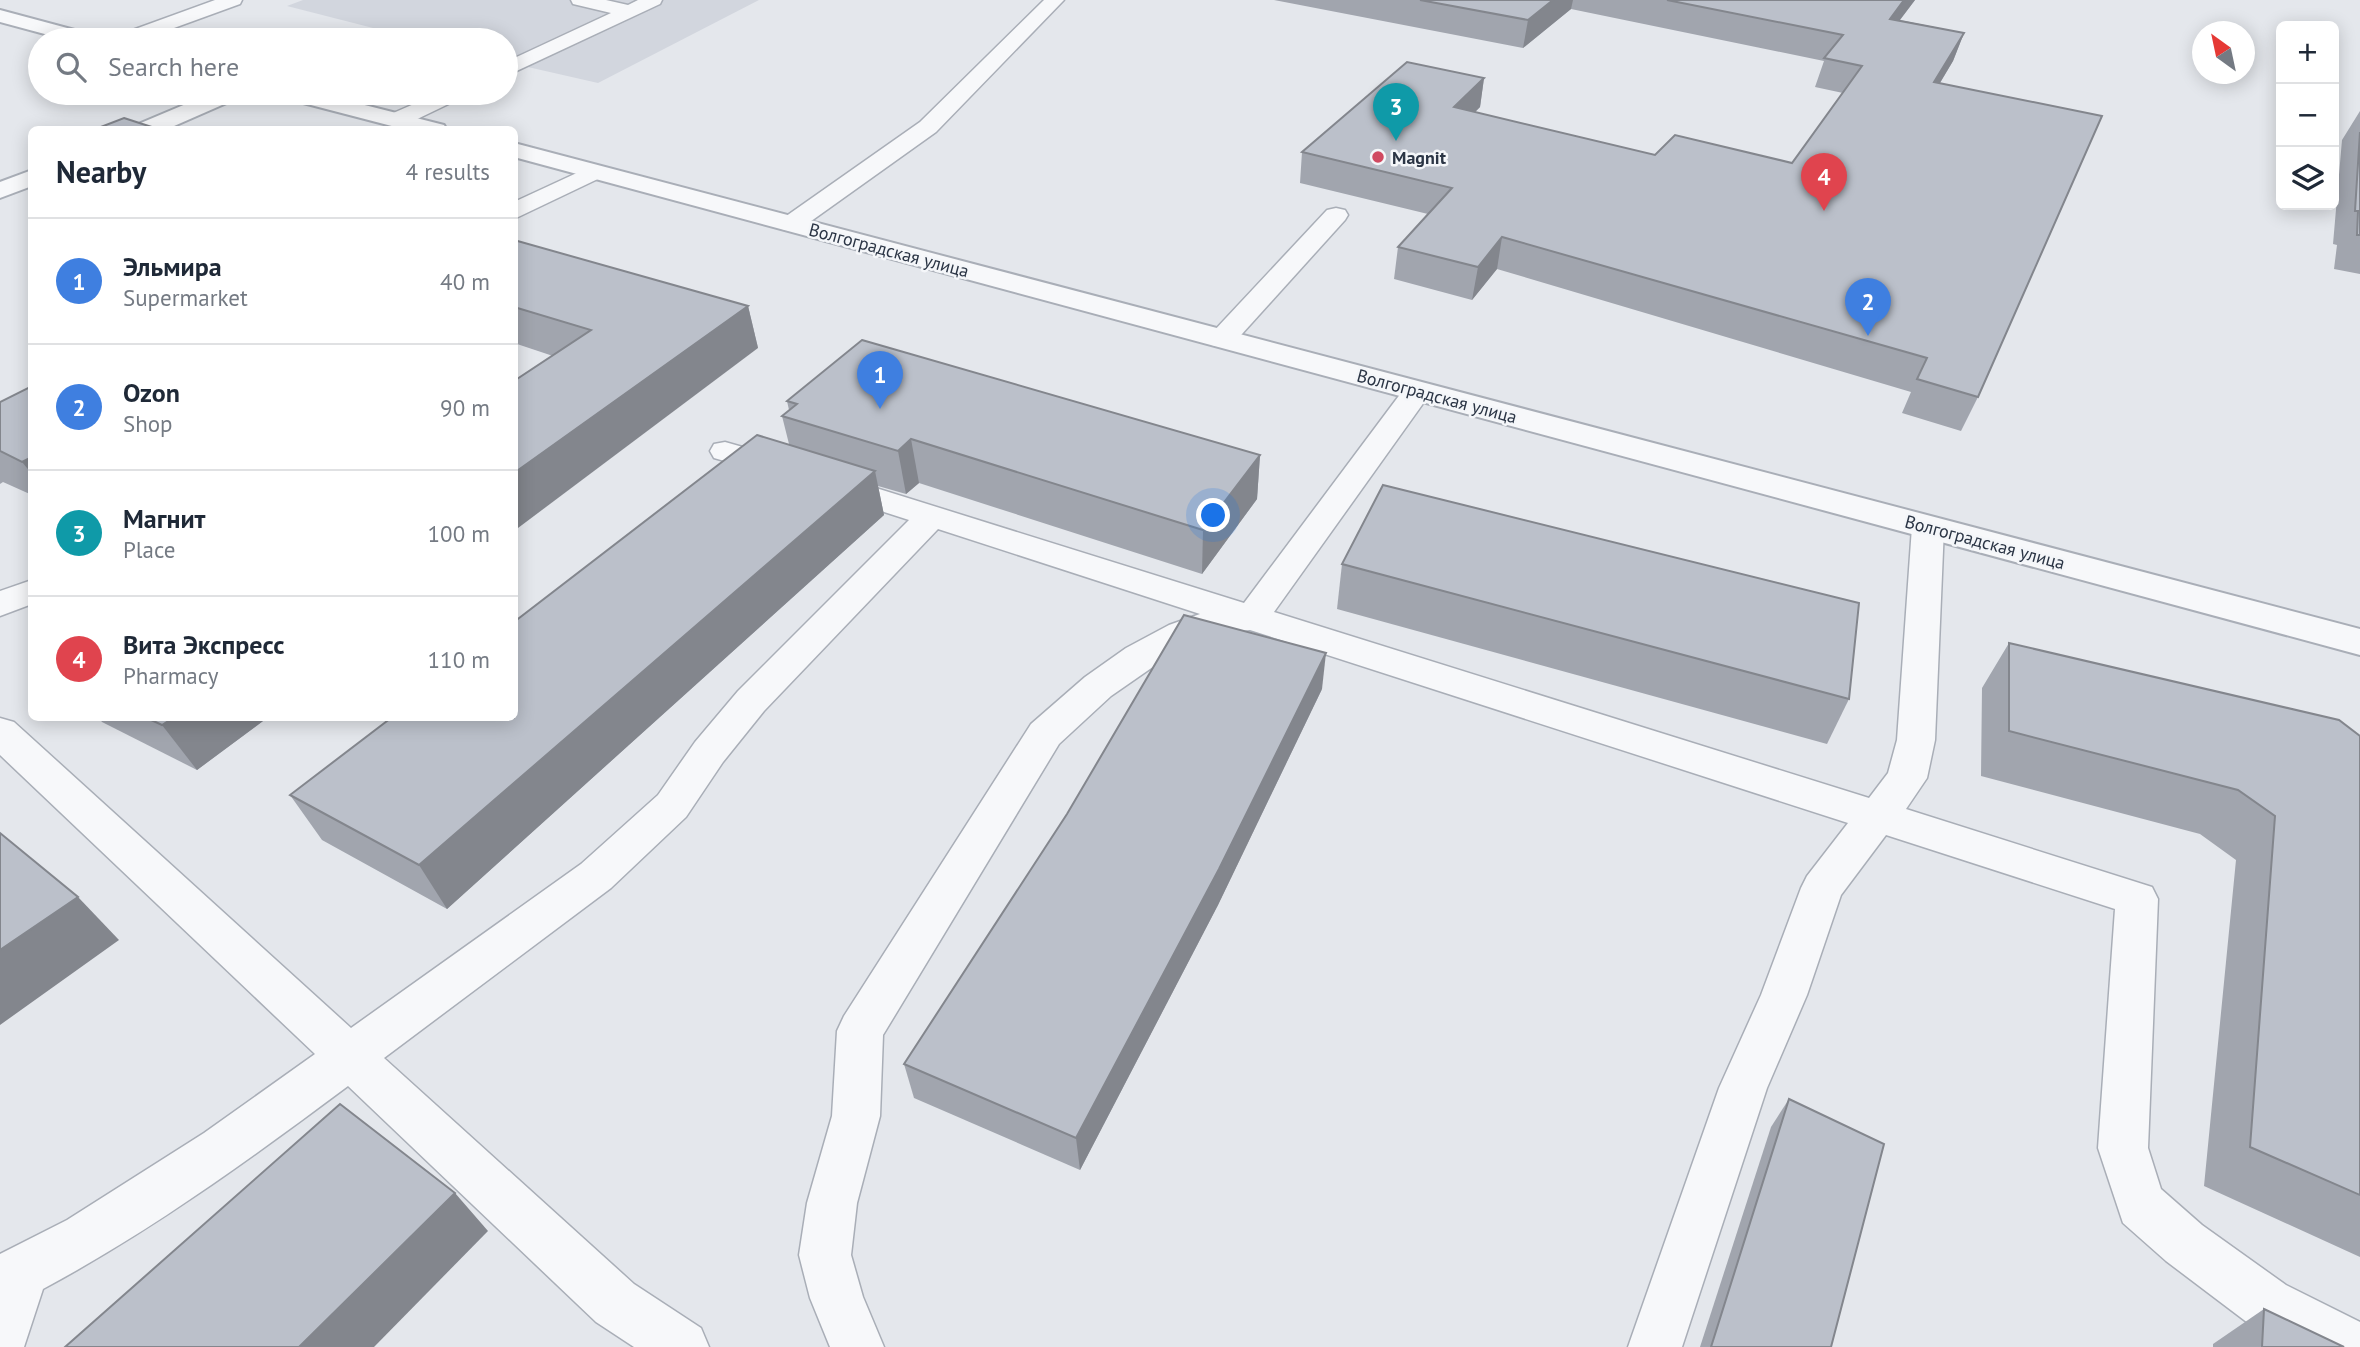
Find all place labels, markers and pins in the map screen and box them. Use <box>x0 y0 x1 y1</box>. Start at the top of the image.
pin: 3 <box>1373 83 1419 141</box>
place label: Magnit <box>1392 146 1447 169</box>
marker: Magnit <box>1370 149 1386 165</box>
pin: 4 <box>1801 153 1847 211</box>
pin: 2 <box>1845 278 1891 336</box>
pin: 1 <box>857 351 903 409</box>

